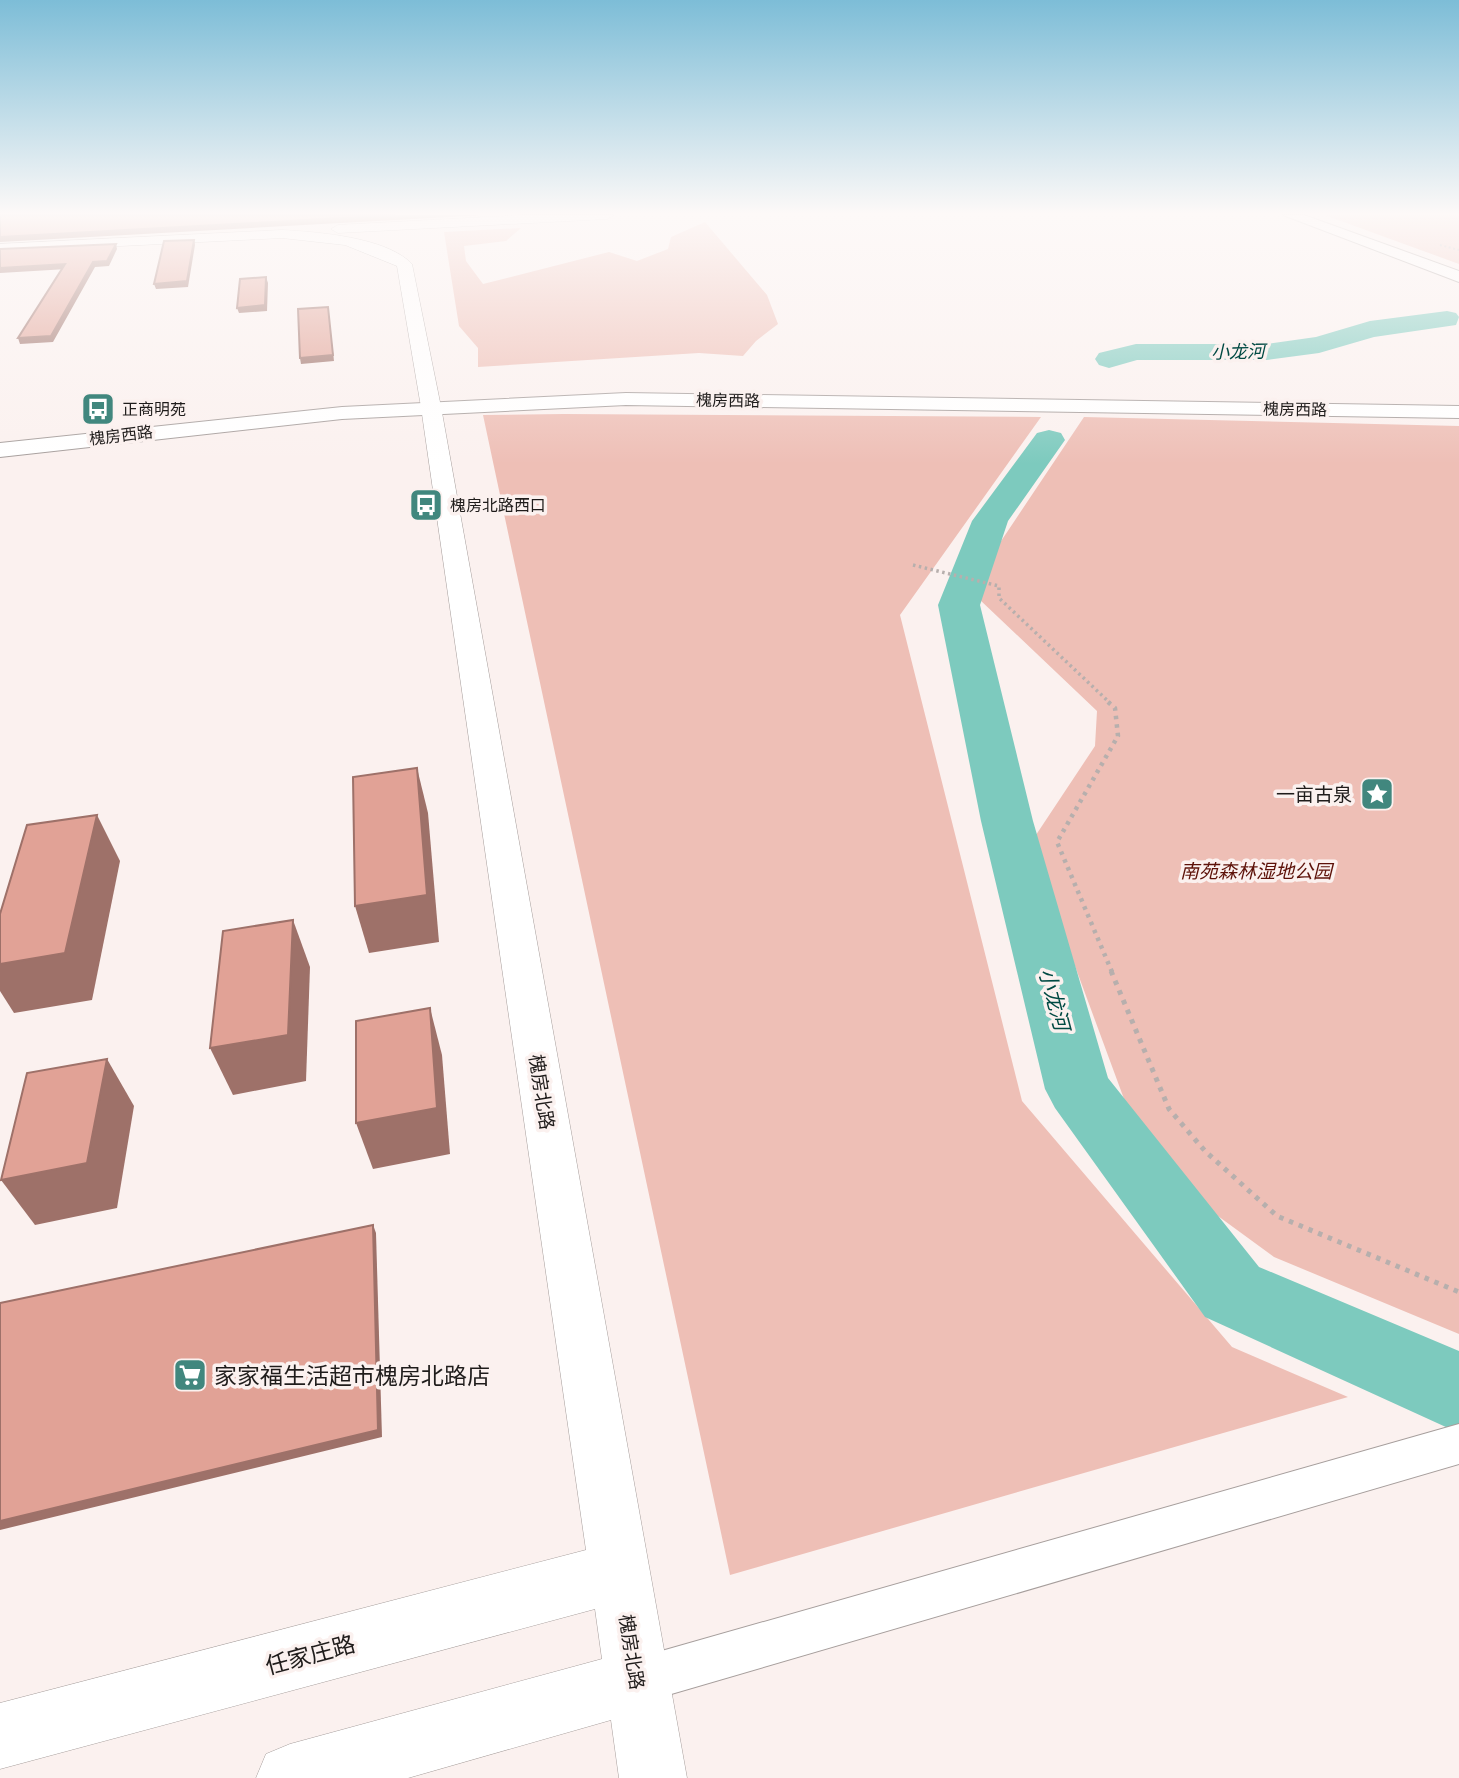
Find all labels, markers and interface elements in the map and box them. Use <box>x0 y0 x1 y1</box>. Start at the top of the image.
water label: 小龙河 <box>1211 338 1268 363</box>
street label: 槐房西路 <box>696 388 760 412</box>
bus stop icon: 正商明苑 <box>79 390 117 428</box>
street label: 槐房西路 <box>1263 397 1327 421</box>
place label: 正商明苑 <box>122 398 186 420</box>
street label: 槐房西路 <box>88 420 154 450</box>
bus stop icon: 槐房北路西口 <box>407 486 445 524</box>
place label: 槐房北路西口 <box>450 494 546 516</box>
place icon: 一亩古泉 <box>1358 775 1396 813</box>
place label: 一亩古泉 <box>1276 781 1352 807</box>
park label: 南苑森林湿地公园 <box>1180 858 1335 884</box>
water label: 小龙河 <box>1033 965 1078 1037</box>
street label: 槐房北路 <box>523 1052 561 1132</box>
supermarket icon: 家家福生活超市槐房北路店 <box>171 1356 209 1394</box>
place label: 家家福生活超市槐房北路店 <box>214 1359 490 1391</box>
street label: 槐房北路 <box>613 1612 651 1692</box>
street label: 任家庄路 <box>261 1627 359 1681</box>

